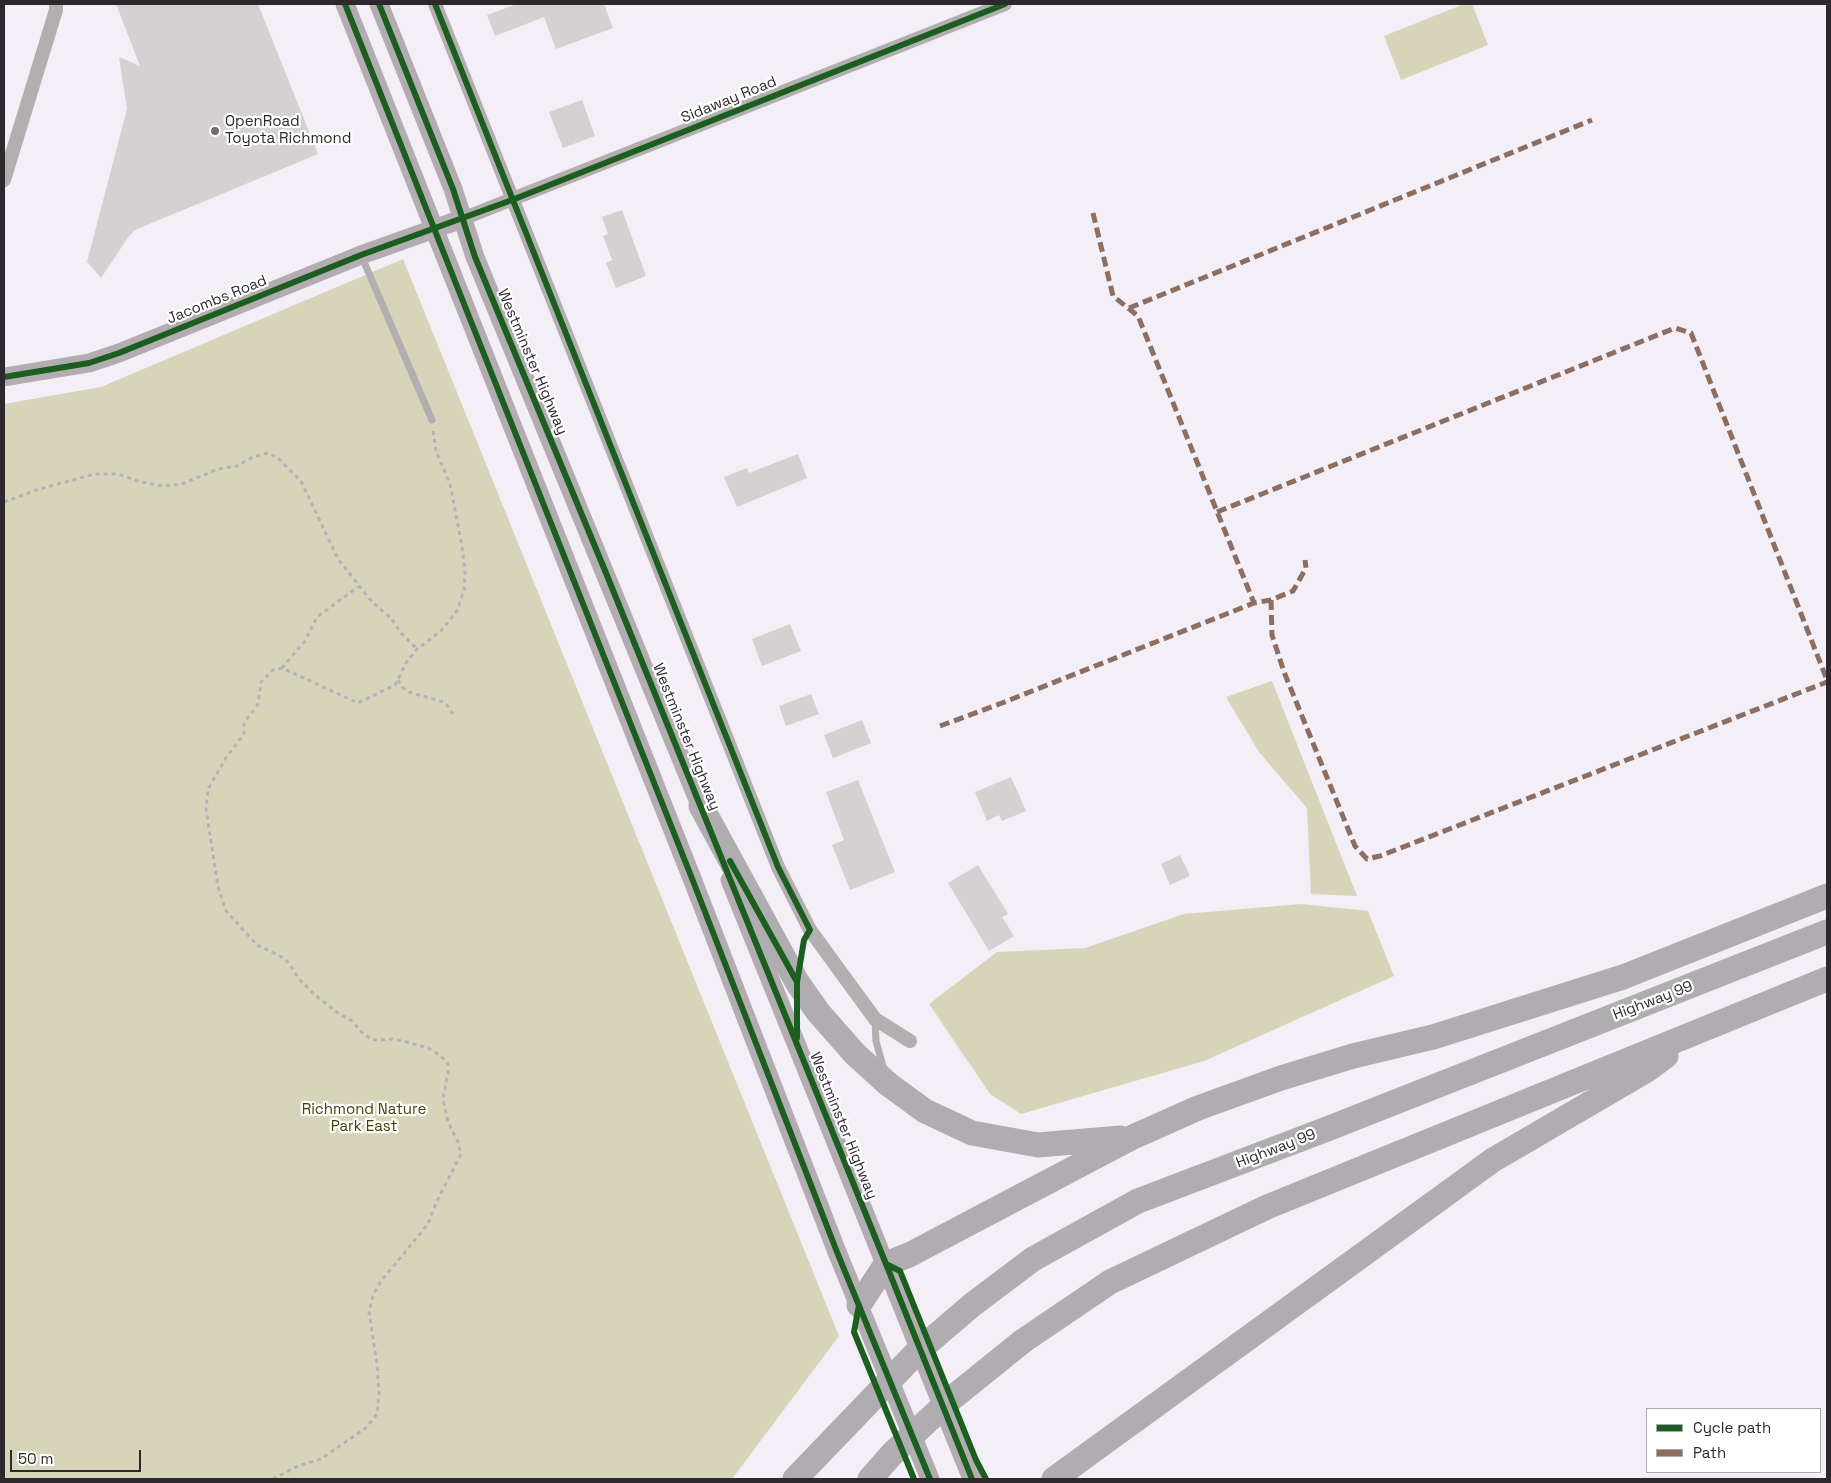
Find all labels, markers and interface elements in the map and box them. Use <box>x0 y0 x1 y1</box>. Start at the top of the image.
street label: Sidaway Road <box>679 73 779 127</box>
place label: OpenRoad Toyota Richmond <box>225 113 351 148</box>
marker: OpenRoad Toyota Richmond <box>209 125 221 137</box>
street label: Jacombs Road <box>164 272 270 328</box>
street label: Westminster Highway <box>493 286 571 438</box>
street label: Westminster Highway <box>648 661 724 813</box>
street label: Highway 99 <box>1611 978 1695 1024</box>
street label: Westminster Highway <box>805 1050 881 1202</box>
park label: Richmond Nature Park East <box>302 1101 426 1136</box>
street label: Highway 99 <box>1234 1126 1318 1172</box>
legend <box>1646 1408 1821 1473</box>
text: Cycle path <box>1693 1418 1771 1437</box>
scale bar <box>12 1440 144 1472</box>
text: Path <box>1693 1443 1726 1462</box>
text: 50 m <box>18 1449 53 1468</box>

